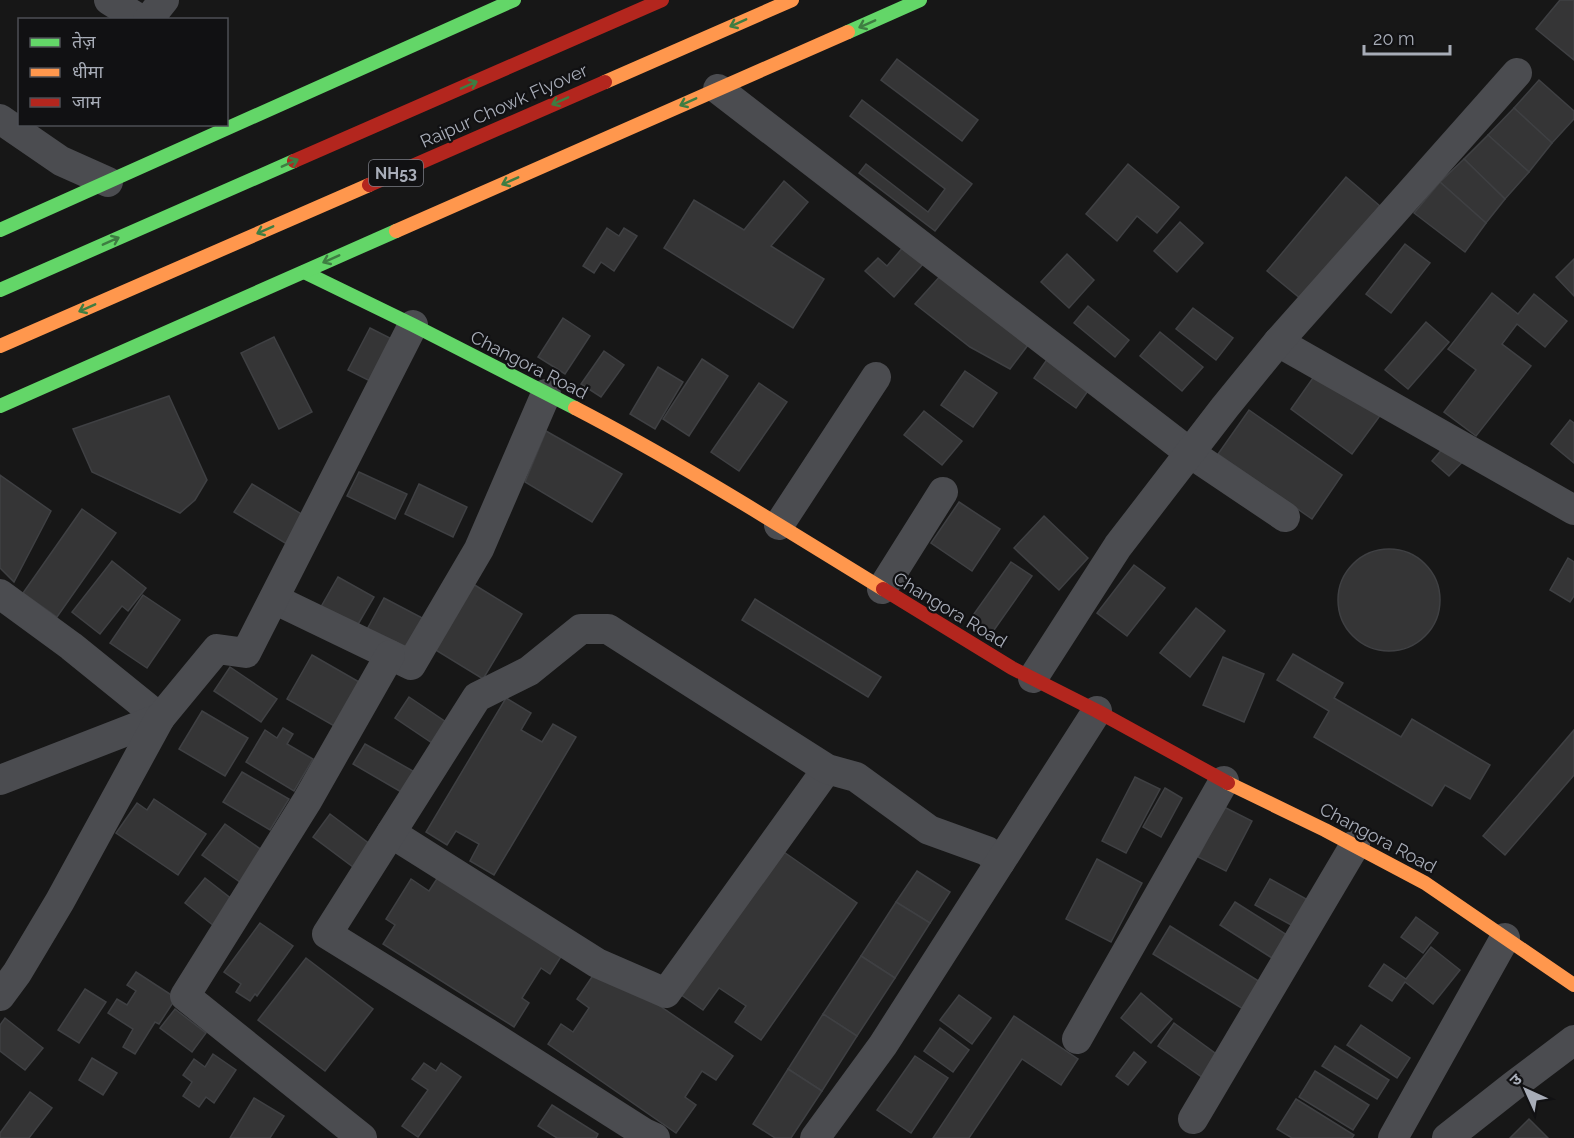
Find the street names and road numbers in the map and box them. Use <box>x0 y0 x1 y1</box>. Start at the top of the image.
street label: Raipur Chowk Flyover <box>417 59 591 152</box>
road number: NH53 <box>369 160 423 186</box>
street label: Changora Road <box>467 326 591 403</box>
street label: Changora Road <box>890 567 1011 652</box>
street label: Changora Road <box>1316 798 1440 877</box>

